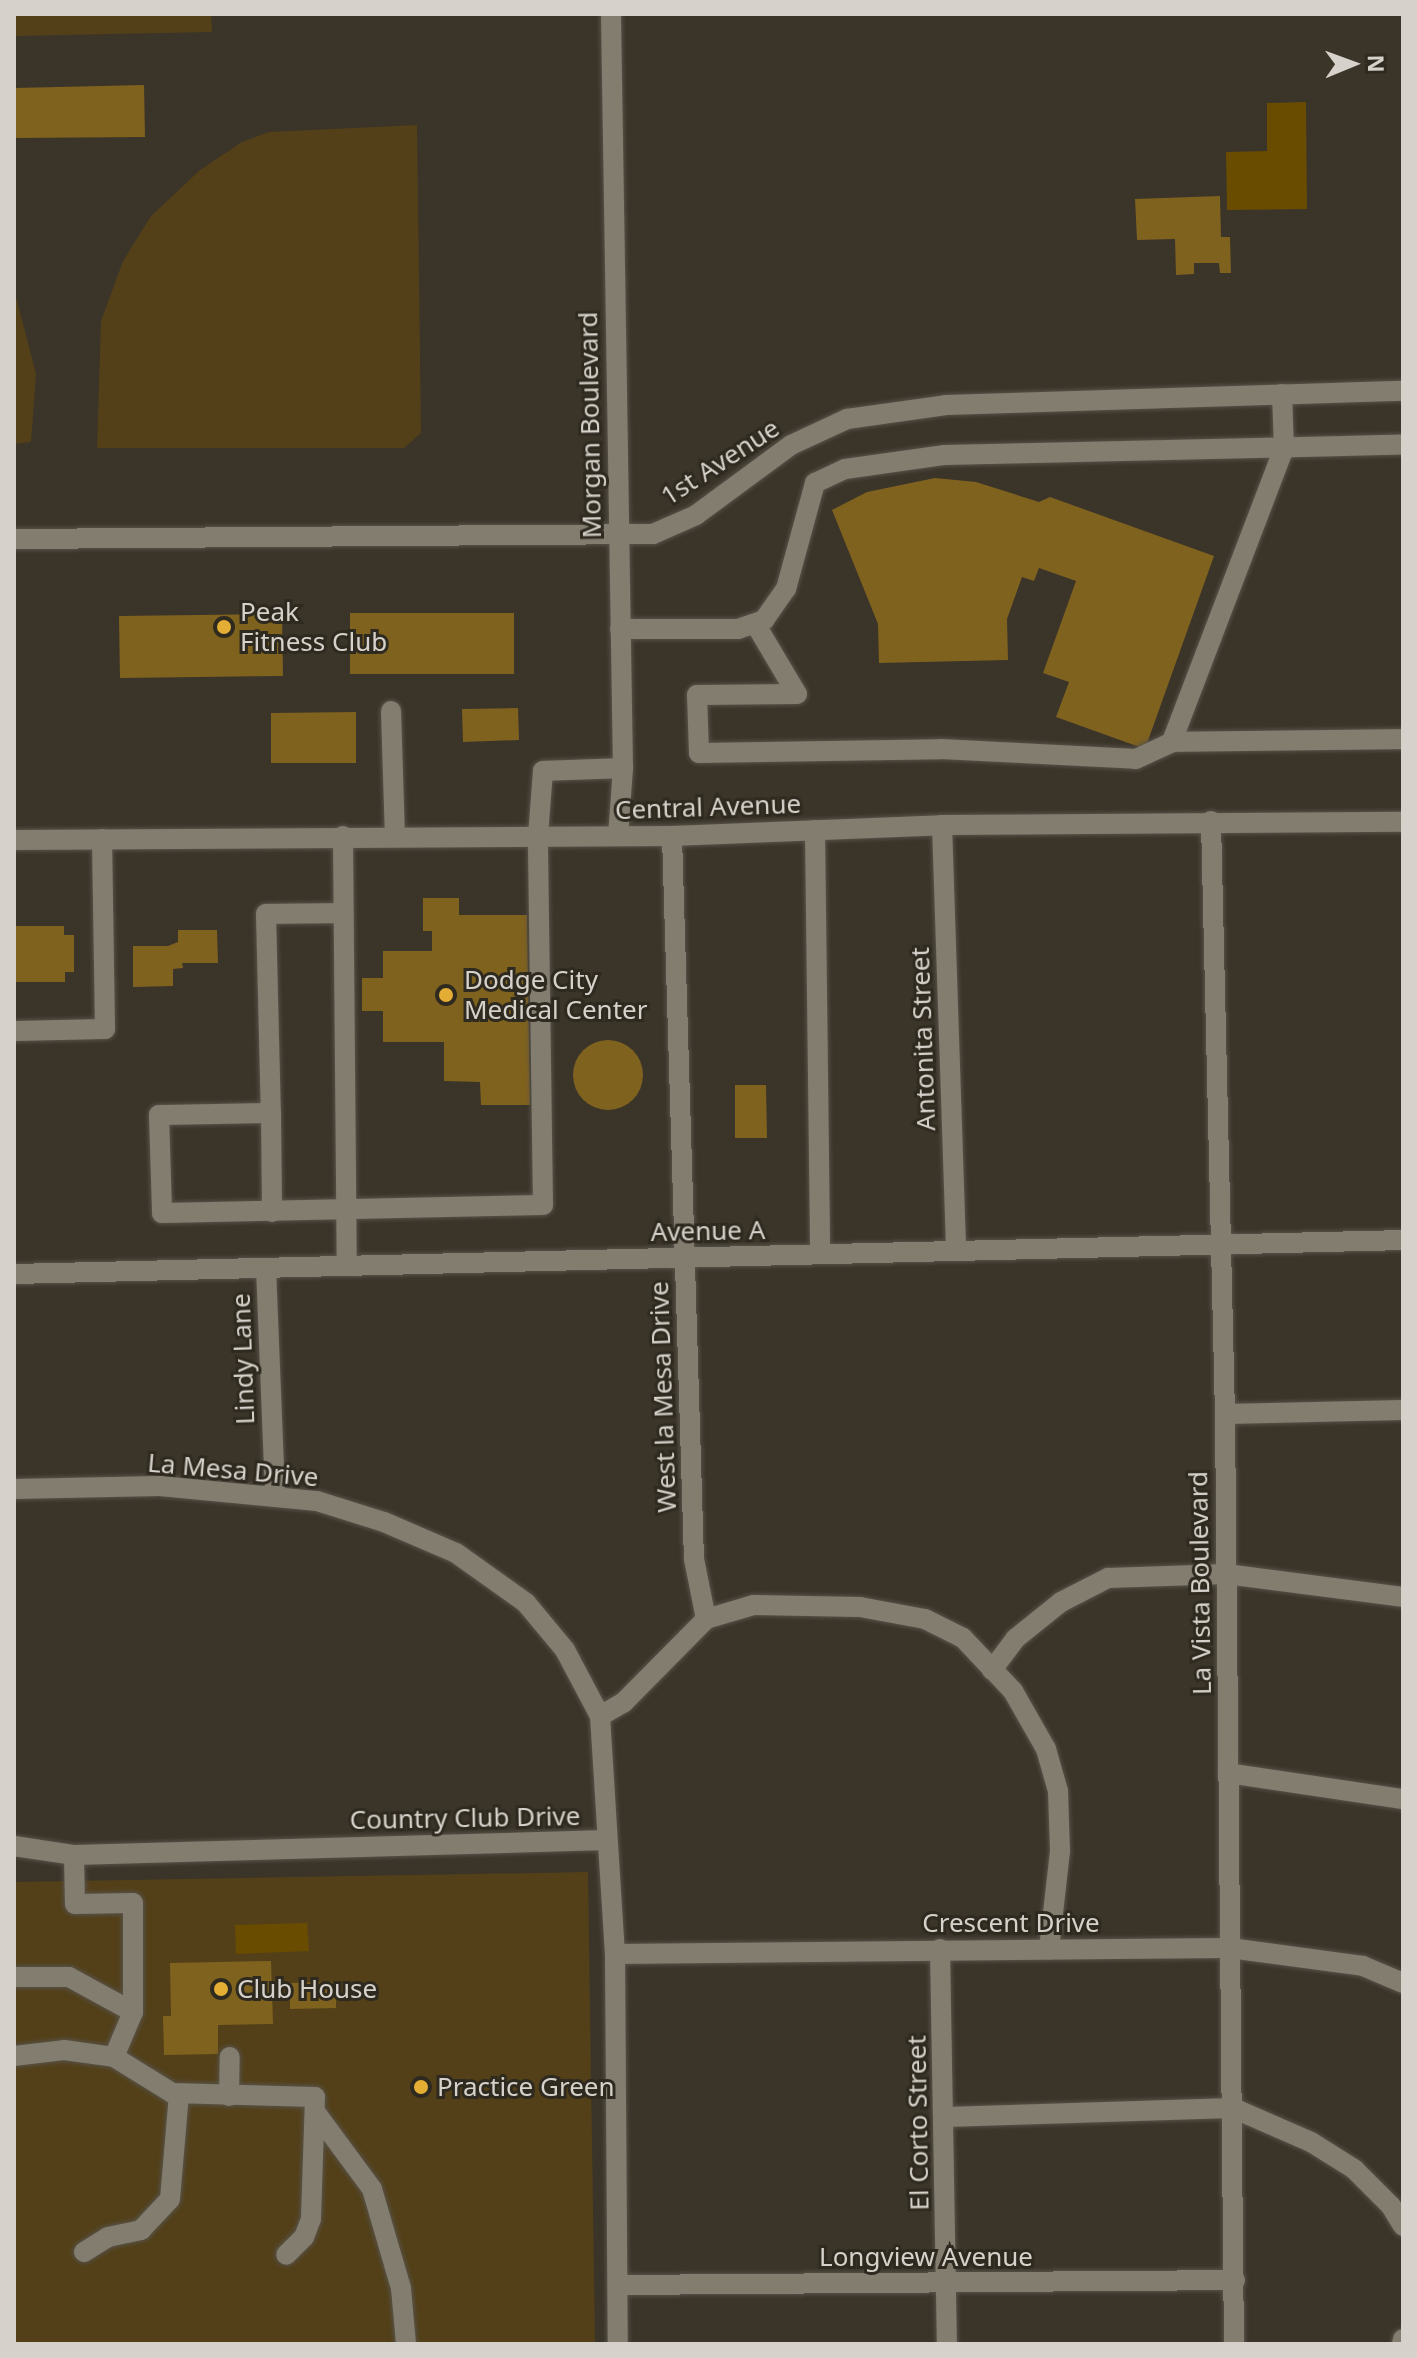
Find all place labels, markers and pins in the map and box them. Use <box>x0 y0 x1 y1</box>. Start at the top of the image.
place label: Peak Fitness Club <box>240 596 387 658</box>
marker: Peak Fitness Club <box>215 618 233 636</box>
place label: Dodge City Medical Center <box>464 964 647 1026</box>
marker: Dodge City Medical Center <box>435 984 457 1006</box>
place label: Club House <box>237 1973 377 2005</box>
marker: Club House <box>212 1980 230 1998</box>
place label: Practice Green <box>437 2071 615 2103</box>
marker: Practice Green <box>412 2078 430 2096</box>

